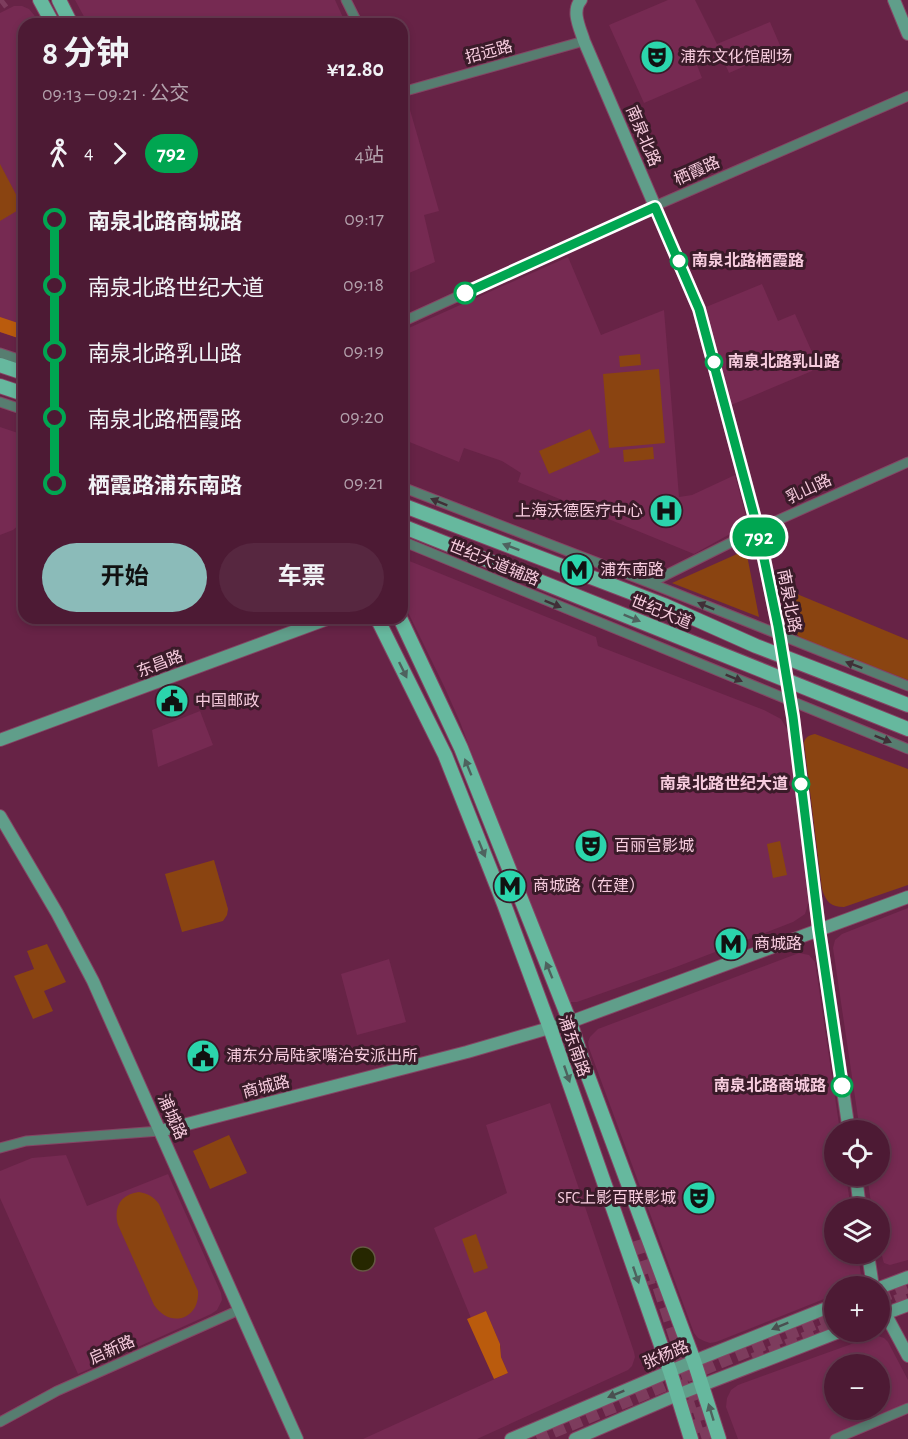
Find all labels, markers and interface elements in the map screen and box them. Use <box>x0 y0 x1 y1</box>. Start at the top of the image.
street label: 招远路 <box>463 37 514 66</box>
text: 8 分钟 <box>42 38 129 71</box>
theatre icon: 浦东文化馆剧场 <box>639 39 675 75</box>
place label: 浦东文化馆剧场 <box>680 48 792 65</box>
text: ¥12.80 <box>327 58 384 80</box>
text: 09:13 – 09:21 · 公交 <box>42 84 189 104</box>
street label: 南泉北路 <box>623 103 664 169</box>
icon: walk <box>42 137 75 170</box>
icon: forward <box>103 137 136 170</box>
text: 4 <box>84 143 94 163</box>
text: 792 <box>157 143 186 164</box>
text: 4站 <box>354 146 384 166</box>
street label: 栖霞路 <box>671 153 722 188</box>
text: 09:17 <box>344 209 384 229</box>
text: 南泉北路商城路 <box>88 211 242 233</box>
marker: 南泉北路栖霞路 <box>670 252 688 270</box>
place label: 南泉北路栖霞路 <box>692 252 804 269</box>
text: 09:18 <box>343 275 384 295</box>
text: 南泉北路世纪大道 <box>88 277 264 299</box>
unlabelled marker <box>454 282 476 304</box>
text: 09:19 <box>343 341 384 361</box>
text: 南泉北路乳山路 <box>88 343 242 365</box>
marker: 南泉北路乳山路 <box>705 353 723 371</box>
place label: 南泉北路乳山路 <box>728 353 840 370</box>
text: 09:20 <box>340 407 384 427</box>
text: 南泉北路栖霞路 <box>88 409 242 431</box>
street label: 乳山路 <box>783 471 834 506</box>
text: 09:21 <box>343 473 384 493</box>
text: 栖霞路浦东南路 <box>88 475 242 497</box>
hospital icon: 上海沃德医疗中心 <box>648 493 684 529</box>
one-way arrow <box>430 497 448 506</box>
place label: 上海沃德医疗中心 <box>515 502 643 519</box>
line badge: 792 <box>724 518 794 556</box>
text: 792 <box>744 527 774 548</box>
street label: 世纪大道辅路 <box>446 537 542 588</box>
one-way arrow <box>502 542 520 551</box>
button: 开始 <box>42 543 207 612</box>
button: 车票 <box>219 543 384 612</box>
metro station icon: 浦东南路 <box>559 552 595 588</box>
place label: 浦东南路 <box>600 561 664 578</box>
street label: 南泉北路 <box>775 568 804 634</box>
street label: 世纪大道 <box>628 592 694 631</box>
one-way arrow <box>545 599 563 609</box>
one-way arrow <box>696 601 714 611</box>
one-way arrow <box>623 614 641 623</box>
street label: 东昌路 <box>134 647 185 680</box>
one-way arrow <box>844 660 862 670</box>
one-way arrow <box>399 662 408 679</box>
one-way arrow <box>725 673 743 683</box>
public building icon: 中国邮政 <box>154 683 190 719</box>
place label: 中国邮政 <box>195 692 259 709</box>
one-way arrow <box>875 734 893 744</box>
one-way arrow <box>463 758 472 776</box>
place label: 南泉北路世纪大道 <box>660 775 788 792</box>
marker: 南泉北路世纪大道 <box>792 775 810 793</box>
theatre icon: 百丽宫影城 <box>573 828 609 864</box>
place label: 百丽宫影城 <box>614 837 694 854</box>
one-way arrow <box>477 840 487 858</box>
metro station icon: 商城路（在建） <box>492 868 528 904</box>
place label: 商城路（在建） <box>533 877 645 894</box>
metro station icon: 商城路 <box>713 926 749 962</box>
place label: 商城路 <box>754 935 802 952</box>
one-way arrow <box>544 961 554 979</box>
street label: 浦东南路 <box>556 1013 593 1079</box>
public building icon: 浦东分局陆家嘴治安派出所 <box>185 1038 221 1074</box>
place label: 浦东分局陆家嘴治安派出所 <box>226 1047 418 1064</box>
one-way arrow <box>562 1065 572 1083</box>
street label: 商城路 <box>241 1072 291 1101</box>
marker: 南泉北路商城路 <box>831 1075 853 1097</box>
place label: 南泉北路商城路 <box>714 1076 826 1094</box>
street label: 浦城路 <box>155 1091 190 1142</box>
map controls <box>824 1120 890 1420</box>
button: locate <box>824 1120 890 1186</box>
theatre icon: SFC上影百联影城 <box>681 1180 717 1216</box>
place label: SFC上影百联影城 <box>557 1189 676 1206</box>
button: layers <box>824 1198 890 1264</box>
one-way arrow <box>632 1267 642 1285</box>
button: + <box>824 1276 890 1342</box>
one-way arrow <box>770 1321 788 1331</box>
street label: 启新路 <box>86 1332 137 1367</box>
street label: 张杨路 <box>640 1337 691 1372</box>
button: − <box>824 1354 890 1420</box>
one-way arrow <box>607 1390 625 1399</box>
one-way arrow <box>706 1403 715 1421</box>

